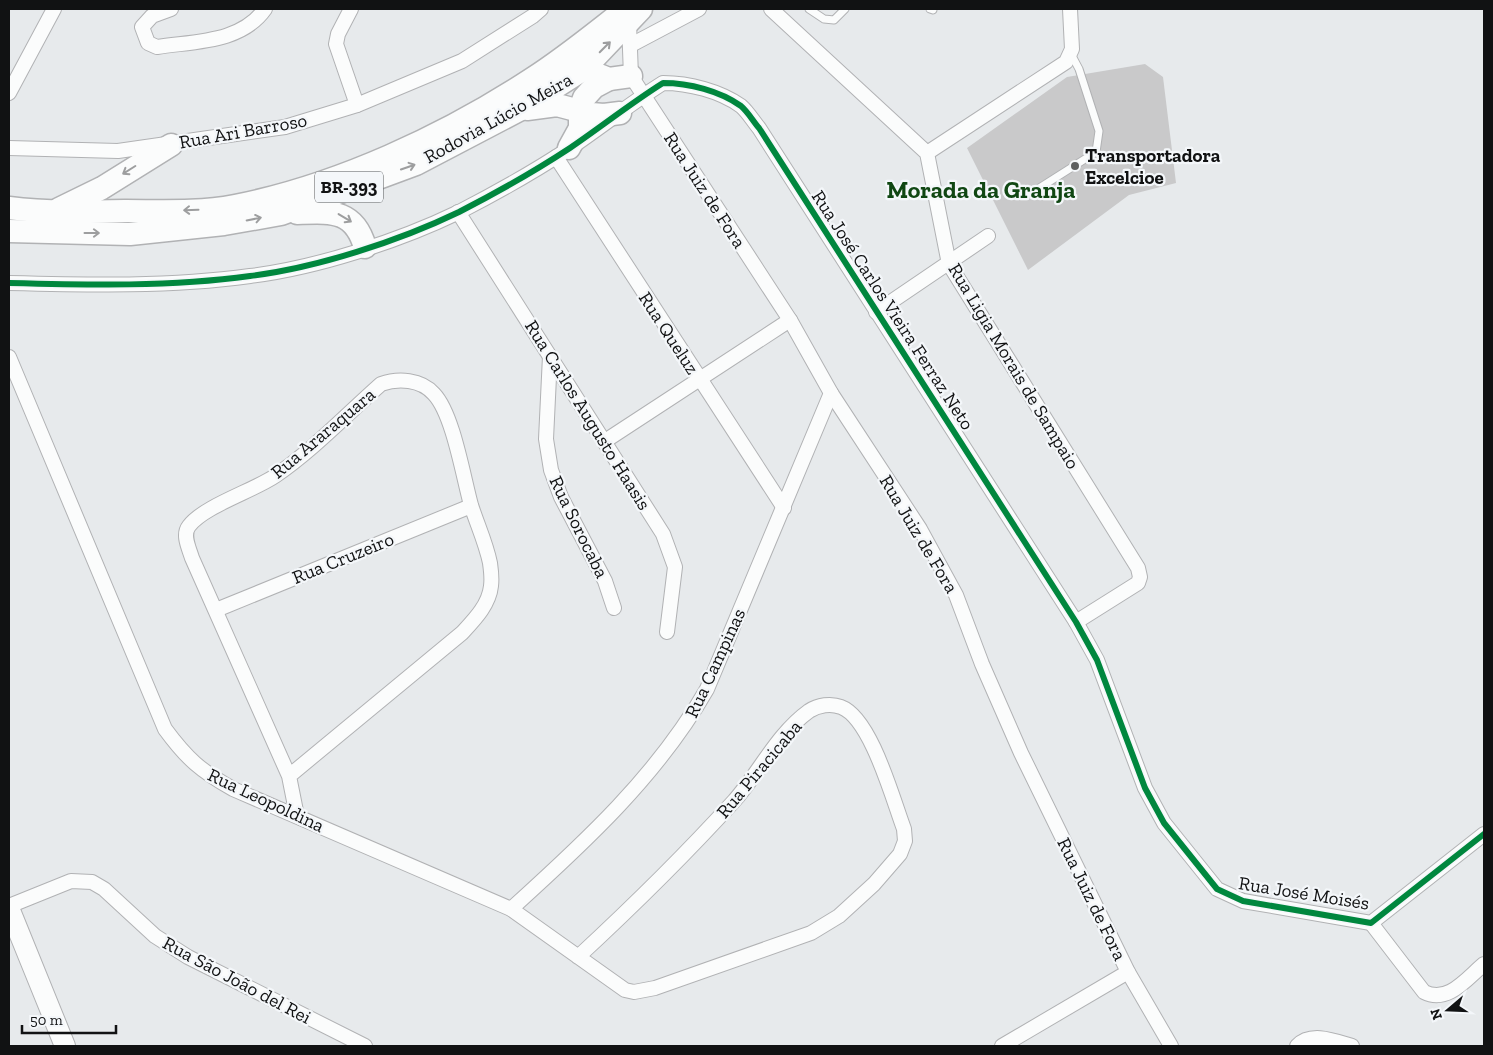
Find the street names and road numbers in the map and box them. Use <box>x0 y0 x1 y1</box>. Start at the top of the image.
street label: Rodovia Lúcio Meira <box>420 68 576 168</box>
street label: Rua Ari Barroso <box>177 108 309 154</box>
street label: Rua Juiz de Fora <box>659 128 751 252</box>
road number: BR-393 <box>315 172 383 202</box>
street label: Rua José Carlos Vieira Ferraz Neto <box>807 186 979 434</box>
street label: Rua Ligia Morais de Sampaio <box>943 259 1085 473</box>
street label: Rua Queluz <box>634 287 704 379</box>
street label: Rua Carlos Augusto Haasis <box>520 316 656 514</box>
street label: Rua Araraquara <box>266 383 380 483</box>
street label: Rua Juiz de Fora <box>875 471 963 597</box>
street label: Rua Sorocaba <box>544 472 614 582</box>
street label: Rua Cruzeiro <box>289 527 397 589</box>
street label: Rua Campinas <box>680 605 750 721</box>
street label: Rua Piracicaba <box>711 715 807 823</box>
street label: Rua Leopoldina <box>204 763 328 837</box>
street label: Rua Juiz de Fora <box>1052 834 1132 964</box>
street label: Rua José Moisés <box>1237 871 1371 915</box>
street label: Rua São João del Rei <box>159 931 315 1029</box>

